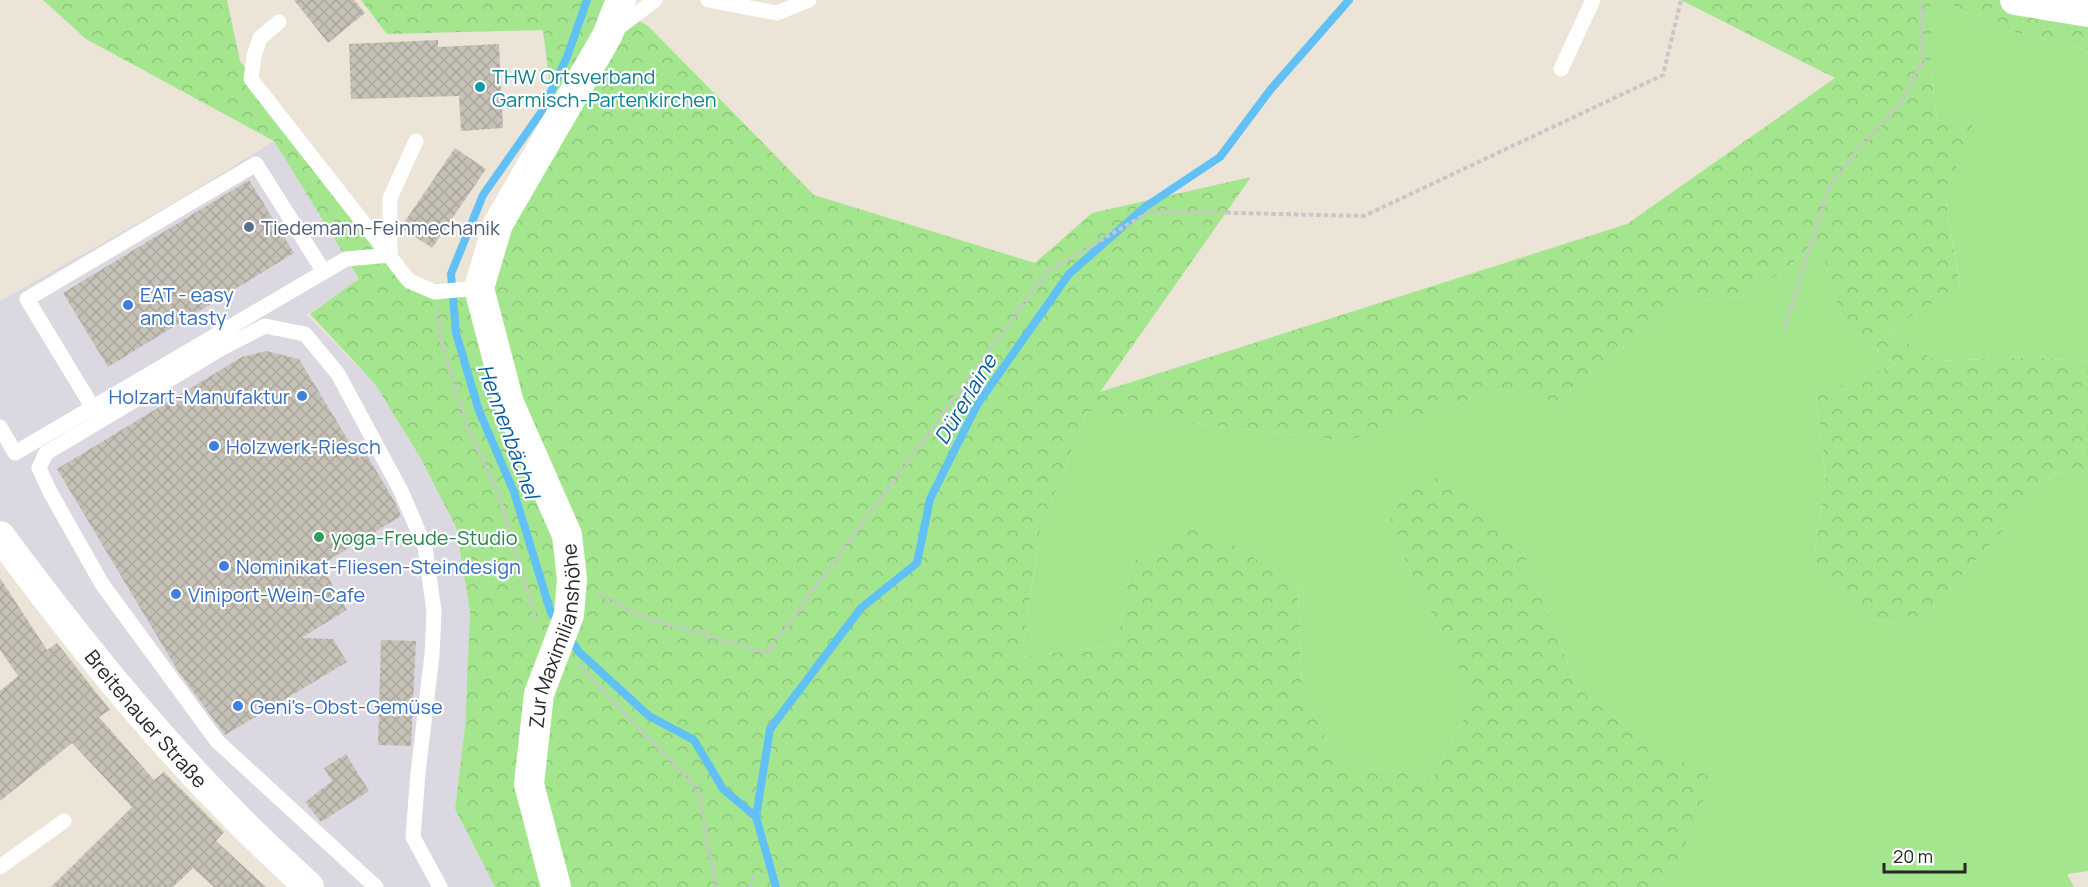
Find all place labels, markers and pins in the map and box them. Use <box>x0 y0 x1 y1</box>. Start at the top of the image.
place label: THW Ortsverband Garmisch-Partenkirchen <box>492 63 717 113</box>
marker: THW Ortsverband Garmisch-Partenkirchen <box>473 80 487 94</box>
place label: Tiedemann-Feinmechanik <box>261 214 501 241</box>
marker: Tiedemann-Feinmechanik <box>242 220 256 234</box>
place label: EAT - easy and tasty <box>140 281 234 331</box>
marker: EAT - easy and tasty <box>121 298 135 312</box>
place label: Holzart-Manufaktur <box>108 383 290 410</box>
marker: Holzart-Manufaktur <box>295 389 309 403</box>
place label: Holzwerk-Riesch <box>226 433 381 460</box>
marker: Holzwerk-Riesch <box>207 439 221 453</box>
place label: yoga-Freude-Studio <box>331 524 518 551</box>
marker: yoga-Freude-Studio <box>312 530 326 544</box>
place label: Nominikat-Fliesen-Steindesign <box>236 553 521 580</box>
marker: Nominikat-Fliesen-Steindesign <box>217 559 231 573</box>
place label: Viniport-Wein-Cafe <box>188 581 365 608</box>
marker: Viniport-Wein-Cafe <box>169 587 183 601</box>
place label: Geni's-Obst-Gemüse <box>250 693 443 720</box>
marker: Geni's-Obst-Gemüse <box>231 699 245 713</box>

